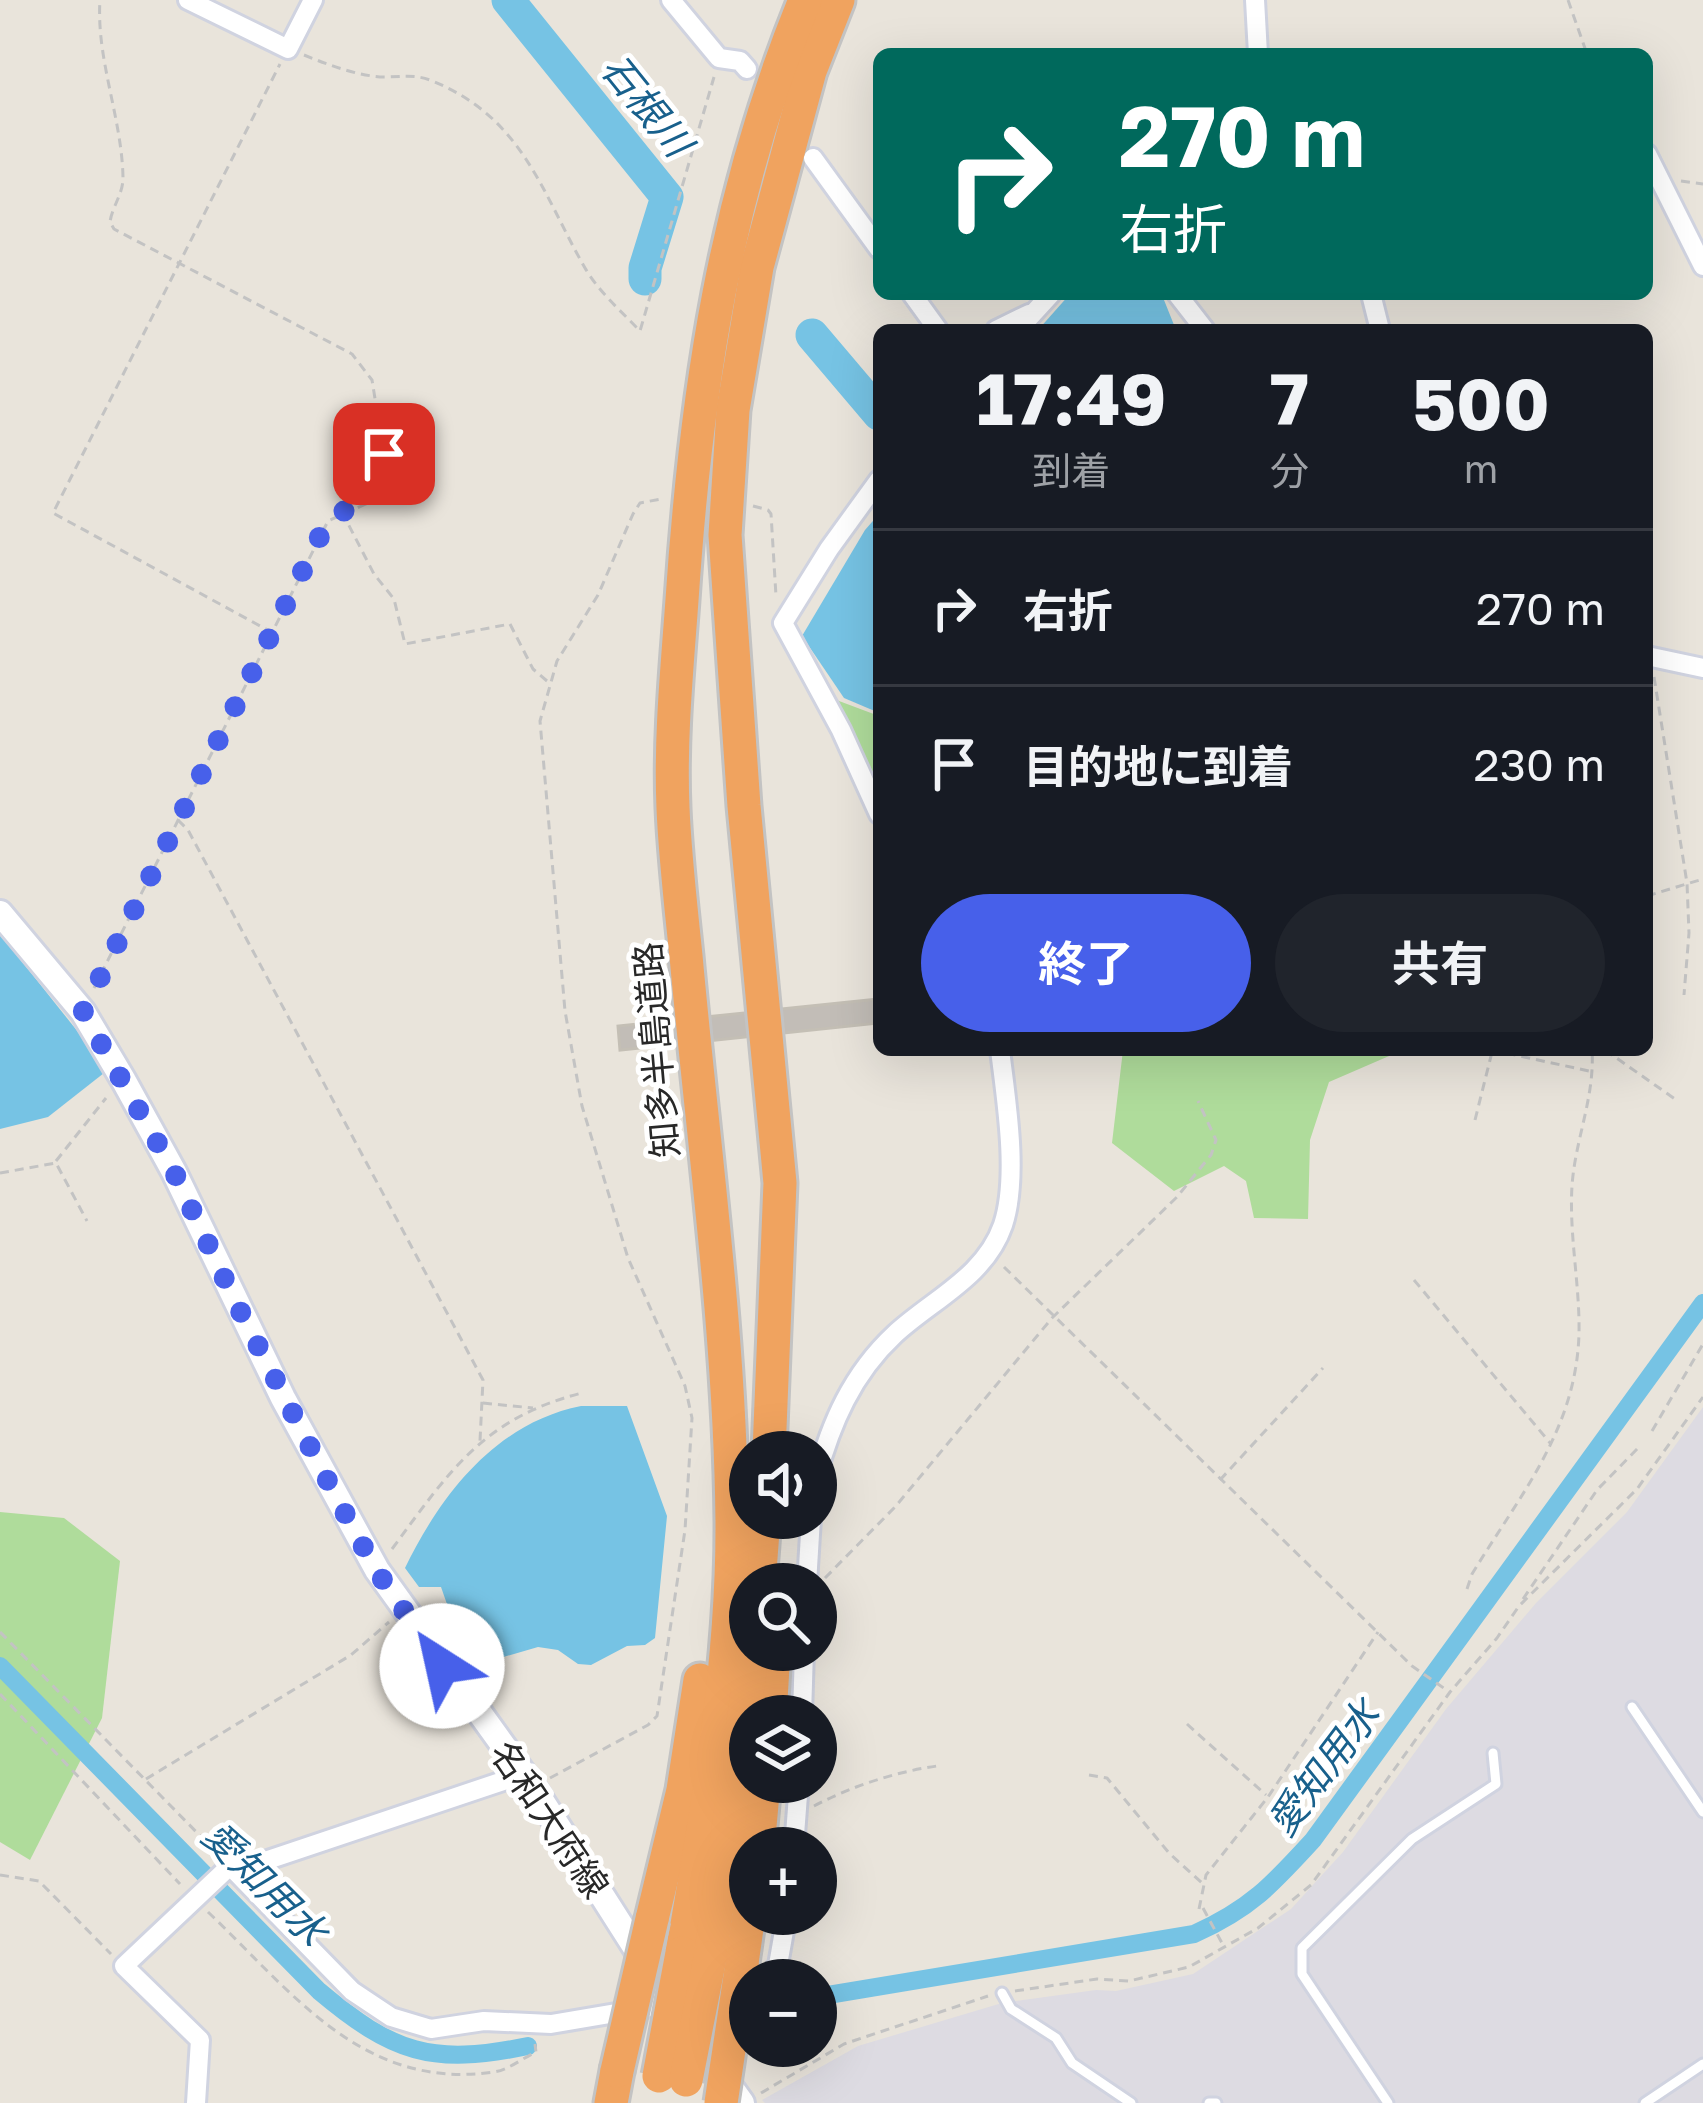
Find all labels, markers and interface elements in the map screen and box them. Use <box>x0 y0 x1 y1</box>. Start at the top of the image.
water label: 石根川 <box>592 45 705 168</box>
text: 270 m <box>1119 85 1365 185</box>
icon: right <box>921 96 1077 252</box>
text: 右折 <box>1119 196 1227 261</box>
text: 17:49 <box>976 354 1166 441</box>
text: 7 <box>1270 354 1309 441</box>
text: 500 <box>1412 359 1550 446</box>
pin <box>333 403 435 505</box>
icon: arrive <box>351 421 417 487</box>
text: m <box>1464 445 1498 492</box>
text: 到着 <box>1032 447 1110 494</box>
text: 分 <box>1270 447 1309 494</box>
icon: right <box>921 575 987 641</box>
text: 270 m <box>1476 581 1605 635</box>
text: 右折 <box>1023 583 1113 637</box>
icon: arrive <box>921 731 987 797</box>
text: 230 m <box>1474 737 1605 791</box>
text: 目的地に到着 <box>1023 739 1293 793</box>
button: 終了 <box>921 894 1251 1032</box>
button: 共有 <box>1275 894 1605 1032</box>
street label: 知多半島道路 <box>625 941 687 1159</box>
map controls <box>729 1431 837 2067</box>
button: sound <box>729 1431 837 1539</box>
button: search <box>729 1563 837 1671</box>
position arrow <box>379 1603 505 1729</box>
water label: 愛知用水 <box>1257 1688 1391 1844</box>
button: layers <box>729 1695 837 1803</box>
street label: 名和大府線 <box>482 1732 618 1906</box>
water label: 愛知用水 <box>193 1811 340 1958</box>
button: + <box>729 1827 837 1935</box>
button: − <box>729 1959 837 2067</box>

